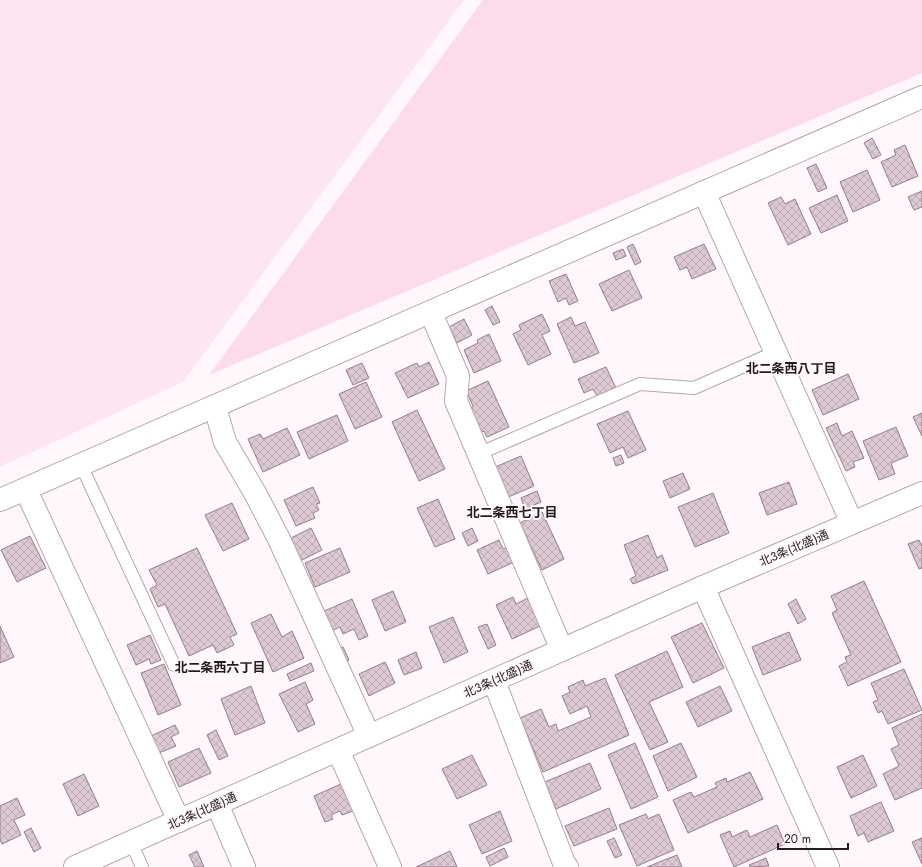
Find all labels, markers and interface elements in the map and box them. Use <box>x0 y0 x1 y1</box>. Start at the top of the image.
district label: 北二条西八丁目 <box>745 359 837 378</box>
district label: 北二条西七丁目 <box>466 503 558 522</box>
street label: 北3条(北盛)通 <box>756 525 832 571</box>
street label: 北3条(北盛)通 <box>461 656 535 702</box>
district label: 北二条西六丁目 <box>174 658 266 677</box>
street label: 北3条(北盛)通 <box>165 788 239 834</box>
scale bar <box>778 825 848 851</box>
text: 20 m <box>784 830 811 848</box>

